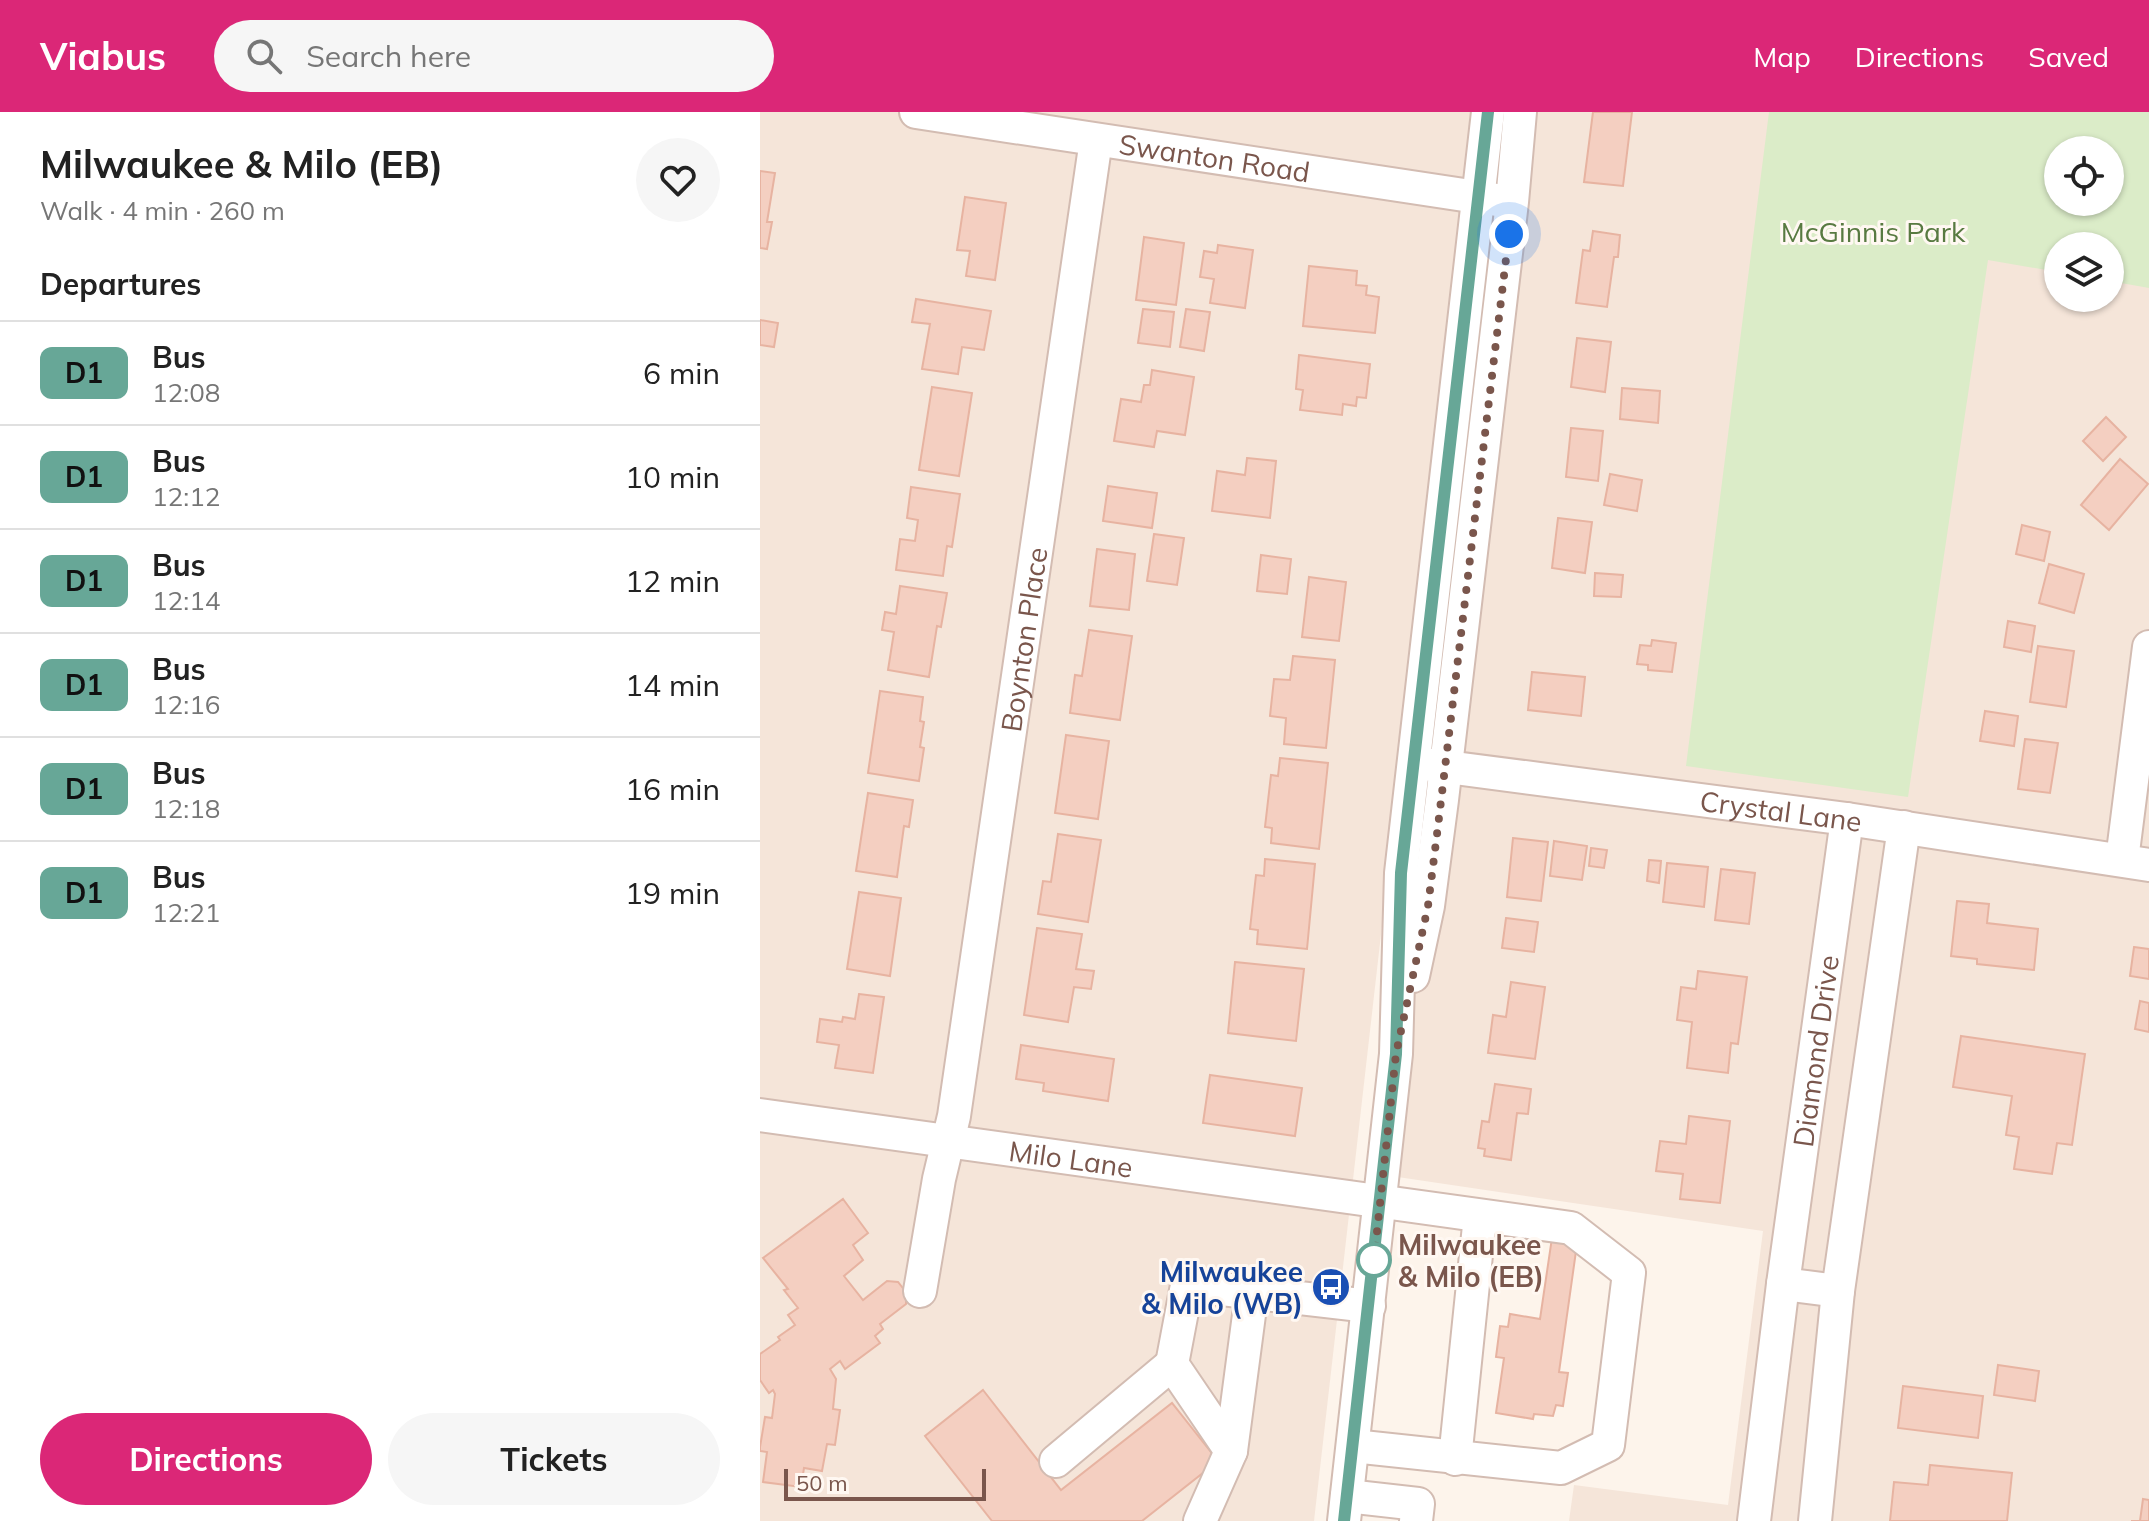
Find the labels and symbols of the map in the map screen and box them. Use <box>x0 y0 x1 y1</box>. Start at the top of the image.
street label: Swanton Road <box>1117 125 1312 189</box>
your location <box>1489 214 1529 254</box>
park label: McGinnis Park <box>1781 214 1966 249</box>
street label: Boynton Place <box>993 545 1054 734</box>
street label: Crystal Lane <box>1698 783 1864 839</box>
street label: Diamond Drive <box>1785 953 1846 1149</box>
street label: Milo Lane <box>1007 1132 1135 1184</box>
place label: Milwaukee & Milo (EB) <box>1398 1227 1544 1294</box>
marker: Milwaukee & Milo (EB) <box>1357 1243 1391 1277</box>
place label: Milwaukee & Milo (WB) <box>1141 1254 1303 1321</box>
bus stop icon: Milwaukee & Milo (WB) <box>1310 1266 1352 1308</box>
scale bar <box>784 1465 986 1501</box>

